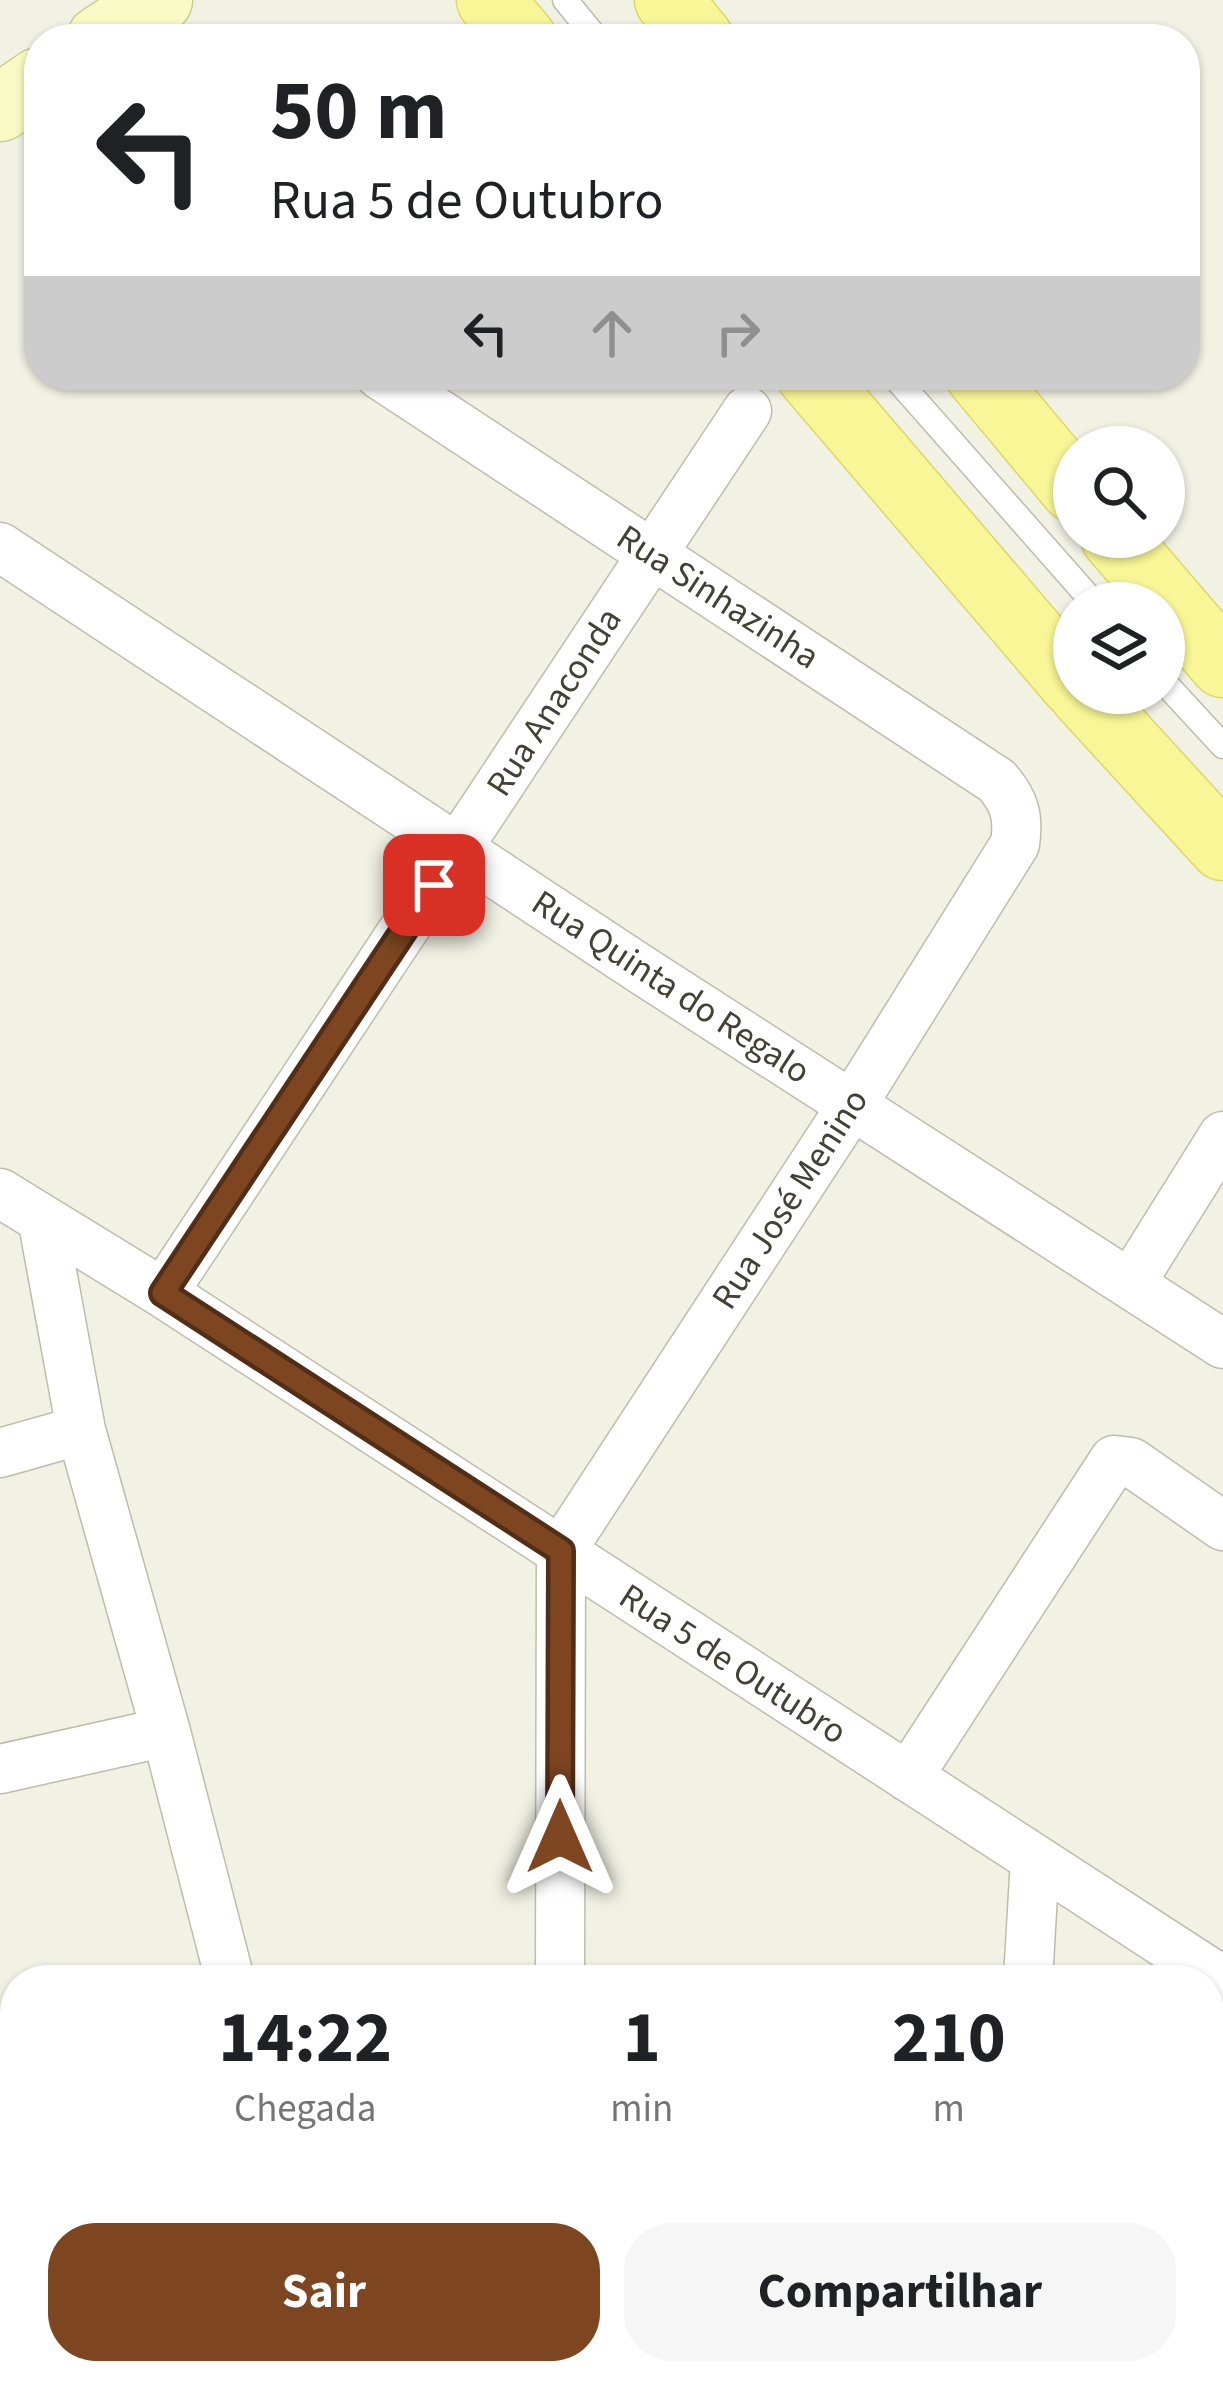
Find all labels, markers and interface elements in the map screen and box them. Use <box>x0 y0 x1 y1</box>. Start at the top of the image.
text: 50 m <box>270 52 448 172</box>
icon: left <box>72 72 228 228</box>
text: Rua 5 de Outubro <box>270 163 664 240</box>
icon: left <box>453 300 519 366</box>
icon: ahead <box>579 300 645 366</box>
icon: right <box>705 300 771 366</box>
map controls <box>1053 426 1185 714</box>
button: search <box>1053 426 1185 558</box>
street label: Rua Sinhazinha <box>607 512 829 682</box>
button: layers <box>1053 582 1185 714</box>
street label: Rua Anaconda <box>474 598 634 806</box>
pin <box>383 834 485 936</box>
icon: arrive <box>401 852 467 918</box>
street label: Rua Quinta do Regalo <box>522 878 820 1096</box>
street label: Rua José Menino <box>699 1079 881 1319</box>
street label: Rua 5 de Outubro <box>609 1571 857 1757</box>
position arrow <box>497 1774 623 1900</box>
text: 14:22 <box>218 1987 392 2090</box>
text: 1 <box>623 1987 661 2090</box>
text: 210 <box>892 1987 1006 2090</box>
text: Chegada <box>234 2081 376 2137</box>
text: min <box>610 2081 673 2137</box>
text: m <box>933 2081 965 2137</box>
button: Sair <box>48 2223 600 2361</box>
button: Compartilhar <box>624 2223 1176 2361</box>

